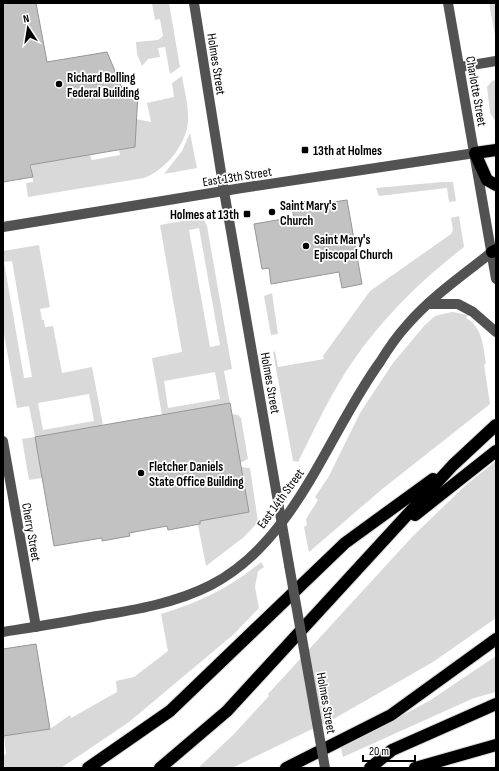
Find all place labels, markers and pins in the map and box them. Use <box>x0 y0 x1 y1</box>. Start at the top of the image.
place label: Richard Bolling Federal Building <box>67 70 140 101</box>
marker: Richard Bolling Federal Building <box>54 79 64 89</box>
place label: 13th at Holmes <box>313 143 382 159</box>
marker: 13th at Holmes <box>300 145 310 155</box>
place label: Saint Mary's Church <box>280 198 336 229</box>
place label: Holmes at 13th <box>170 207 239 223</box>
marker: Saint Mary's Church <box>267 207 277 217</box>
marker: Holmes at 13th <box>242 209 252 219</box>
place label: Saint Mary's Episcopal Church <box>314 232 393 263</box>
marker: Saint Mary's Episcopal Church <box>301 241 311 251</box>
place label: Fletcher Daniels State Office Building <box>149 459 244 490</box>
marker: Fletcher Daniels State Office Building <box>136 468 146 478</box>

